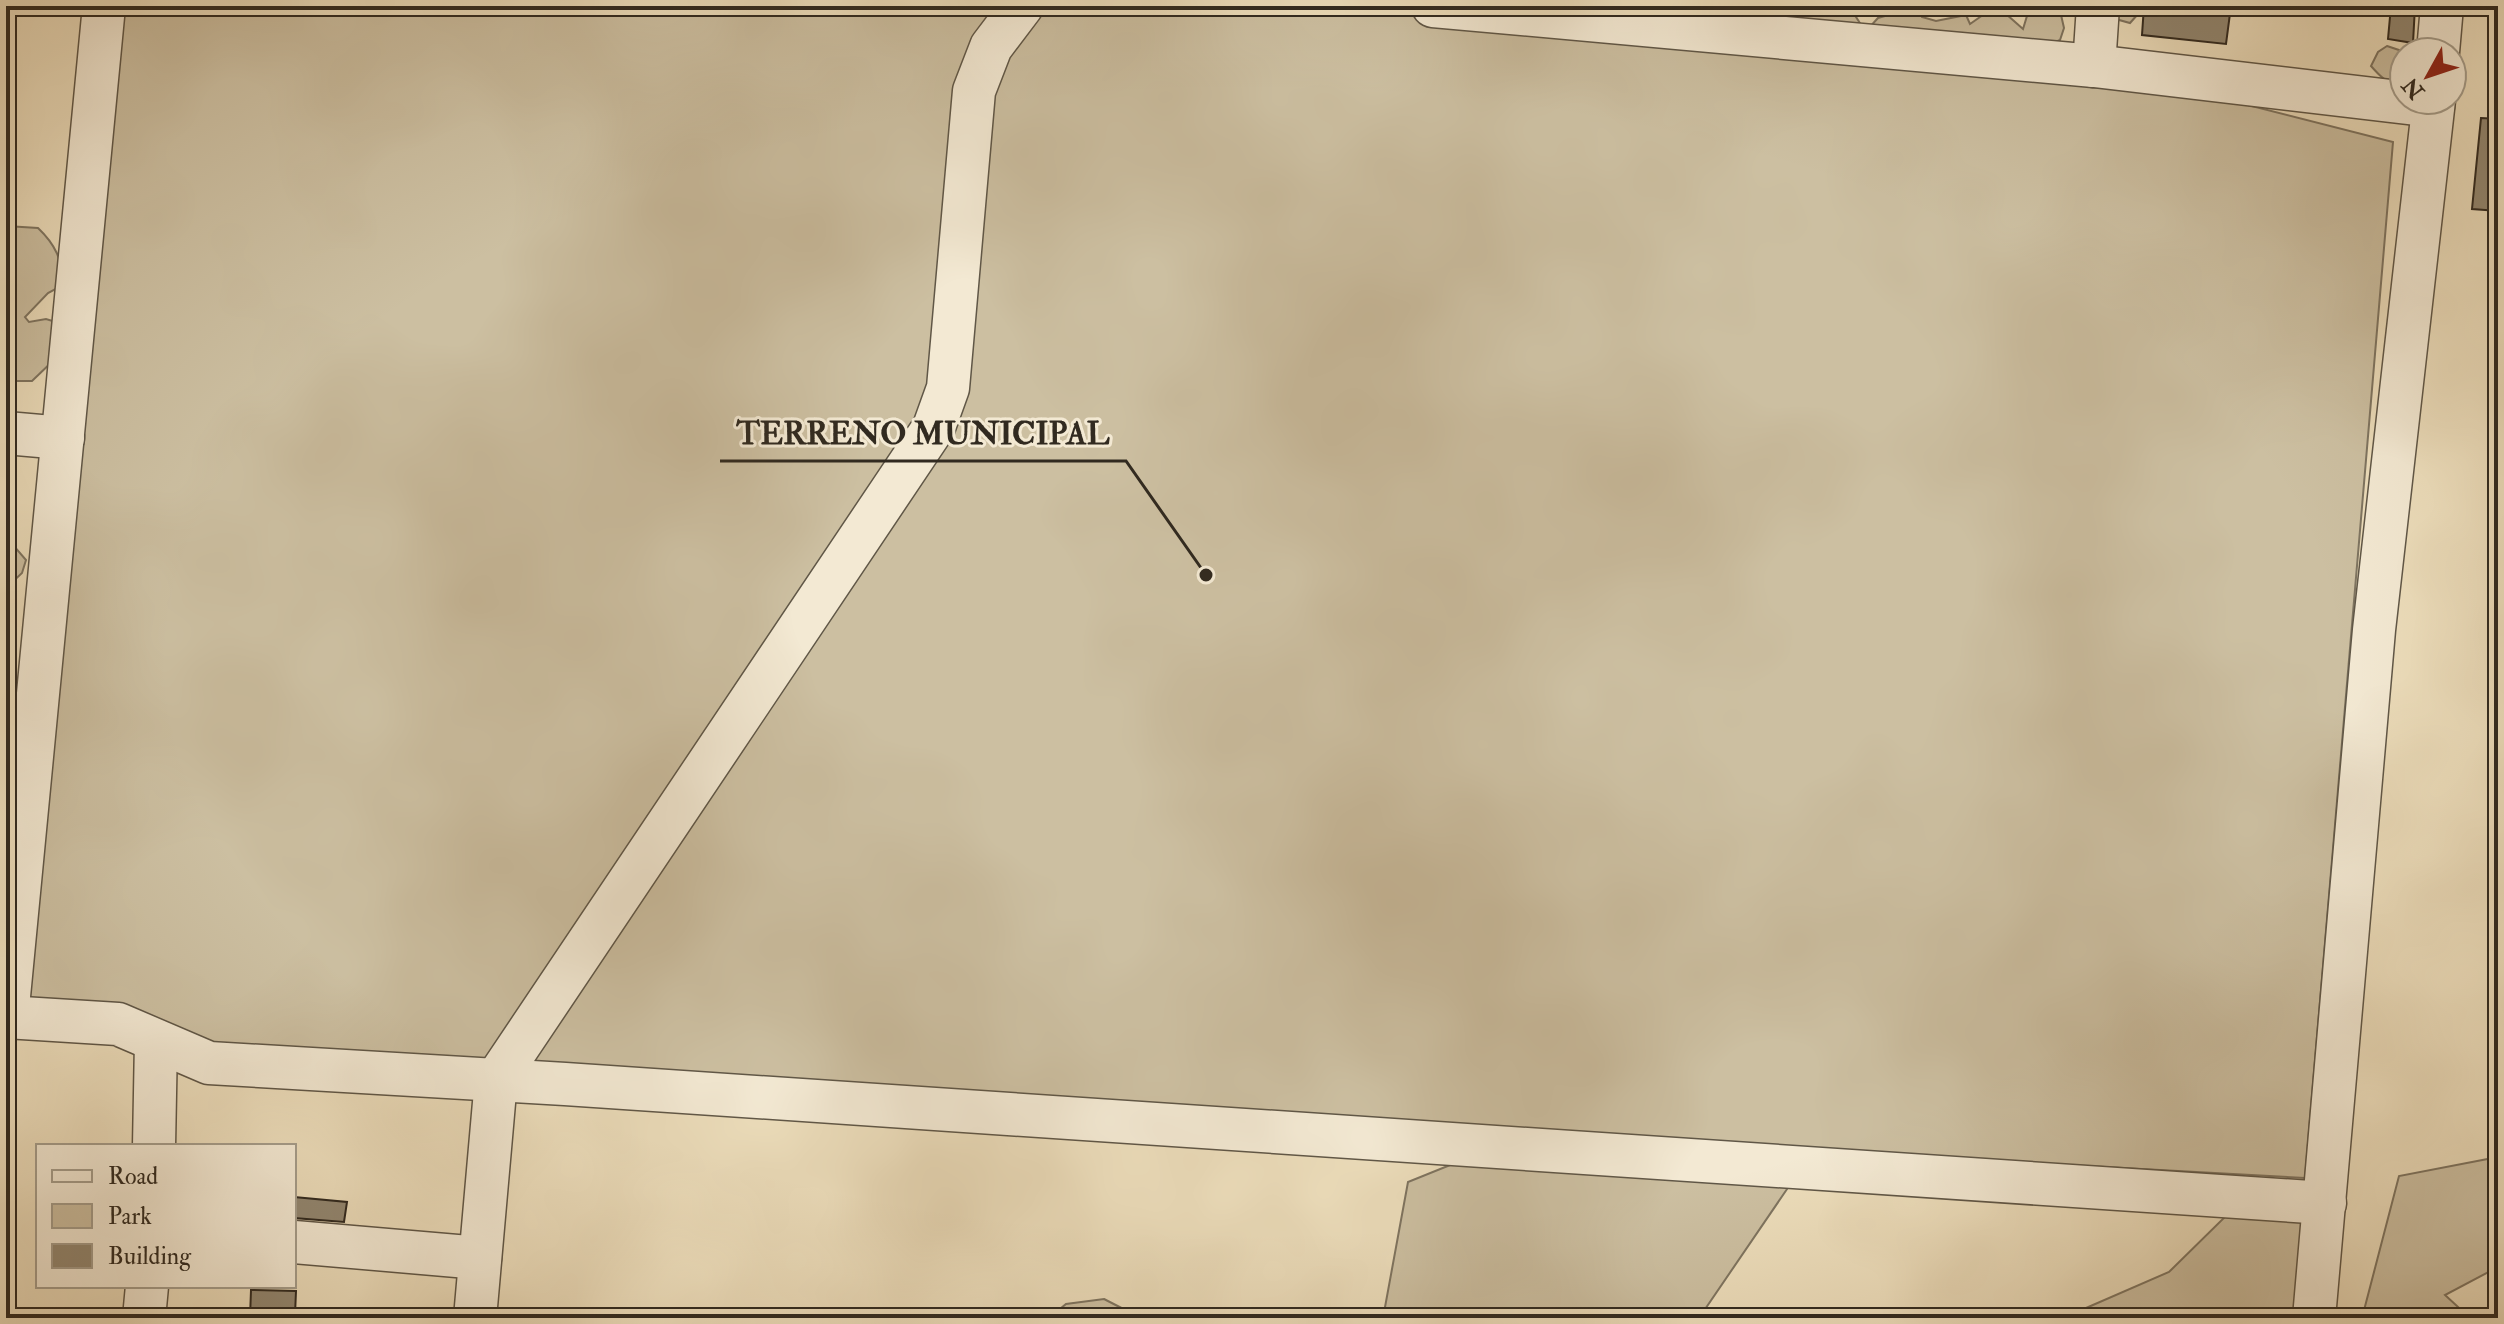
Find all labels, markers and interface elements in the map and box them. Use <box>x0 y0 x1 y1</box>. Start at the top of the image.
north arrow <box>2388 36 2468 116</box>
text: N <box>2396 71 2431 106</box>
callout: TERRENO MUNICIPAL <box>720 405 1126 461</box>
text: TERRENO MUNICIPAL <box>735 414 1111 454</box>
legend <box>36 1144 296 1288</box>
text: Road <box>108 1161 158 1192</box>
text: Park <box>108 1201 152 1232</box>
text: Building <box>108 1241 192 1272</box>

